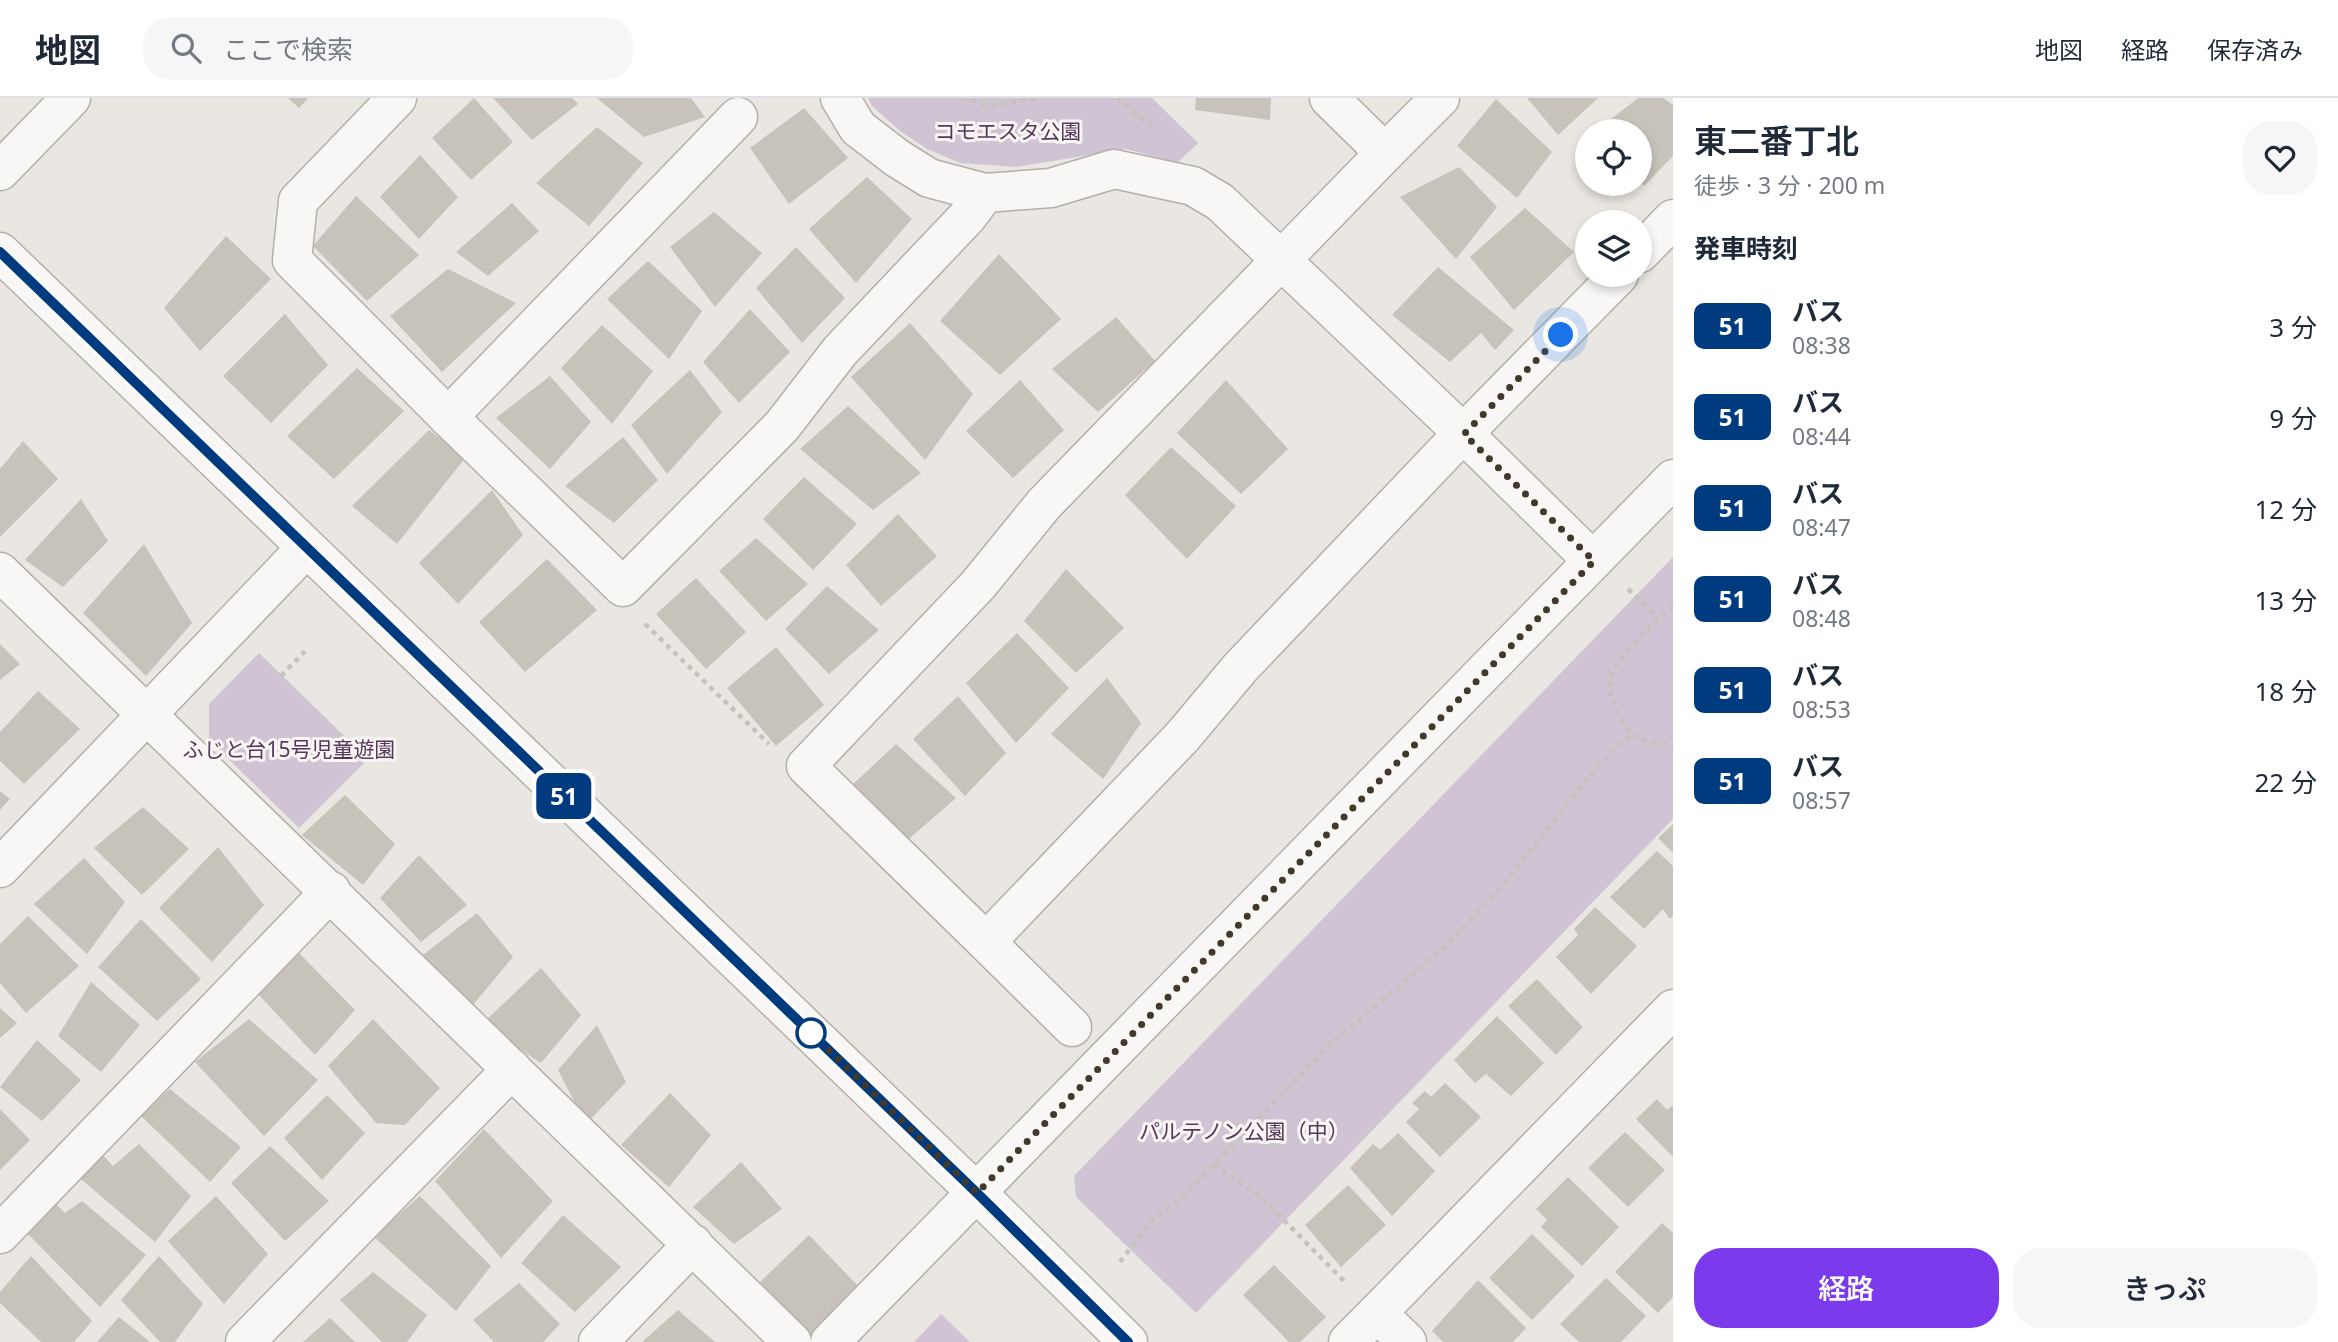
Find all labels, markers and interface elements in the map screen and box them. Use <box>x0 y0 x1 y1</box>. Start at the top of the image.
search box <box>143 17 633 80</box>
text: 地図 <box>35 27 101 72</box>
icon: search <box>167 29 205 67</box>
text: ここで検索 <box>223 31 353 67</box>
text: 地図 <box>2035 33 2083 66</box>
text: 経路 <box>2121 33 2169 66</box>
text: 保存済み <box>2207 33 2303 66</box>
park label: コモエスタ公園 <box>935 117 1082 145</box>
text: 東二番丁北 <box>1694 118 1859 163</box>
map controls <box>1575 119 1652 287</box>
button: locate <box>1575 119 1652 196</box>
button: heart <box>2243 121 2317 195</box>
text: 徒歩 · 3 分 · 200 m <box>1694 169 1885 201</box>
button: layers <box>1575 210 1652 287</box>
text: 発車時刻 <box>1694 230 1798 266</box>
text: バス <box>1792 293 1844 329</box>
text: 51 <box>1719 309 1746 342</box>
text: 3 分 <box>2269 309 2317 345</box>
your location <box>1543 317 1578 352</box>
text: 08:38 <box>1792 329 1851 361</box>
text: バス <box>1792 384 1844 420</box>
text: 51 <box>1719 400 1746 433</box>
text: 9 分 <box>2269 400 2317 436</box>
text: 08:44 <box>1792 420 1851 452</box>
text: バス <box>1792 475 1844 511</box>
text: 51 <box>1719 491 1746 524</box>
text: 12 分 <box>2254 491 2317 527</box>
text: 08:47 <box>1792 511 1851 543</box>
text: バス <box>1792 566 1844 602</box>
text: 51 <box>1719 582 1746 615</box>
text: 13 分 <box>2254 582 2317 618</box>
text: 08:48 <box>1792 602 1851 634</box>
text: バス <box>1792 657 1844 693</box>
text: 51 <box>1719 673 1746 706</box>
text: 18 分 <box>2254 673 2317 709</box>
text: 08:53 <box>1792 693 1851 725</box>
park label: ふじと台15号児童遊園 <box>182 735 396 763</box>
text: バス <box>1792 748 1844 784</box>
text: 51 <box>1719 764 1746 797</box>
text: 22 分 <box>2254 764 2317 800</box>
line badge: 51 <box>532 773 596 819</box>
text: 51 <box>550 779 578 812</box>
text: 08:57 <box>1792 784 1851 816</box>
unlabelled marker <box>796 1018 826 1048</box>
park label: パルテノン公園（中） <box>1139 1117 1349 1145</box>
button: 経路 <box>1694 1248 1999 1328</box>
button: きっぷ <box>2013 1248 2317 1328</box>

